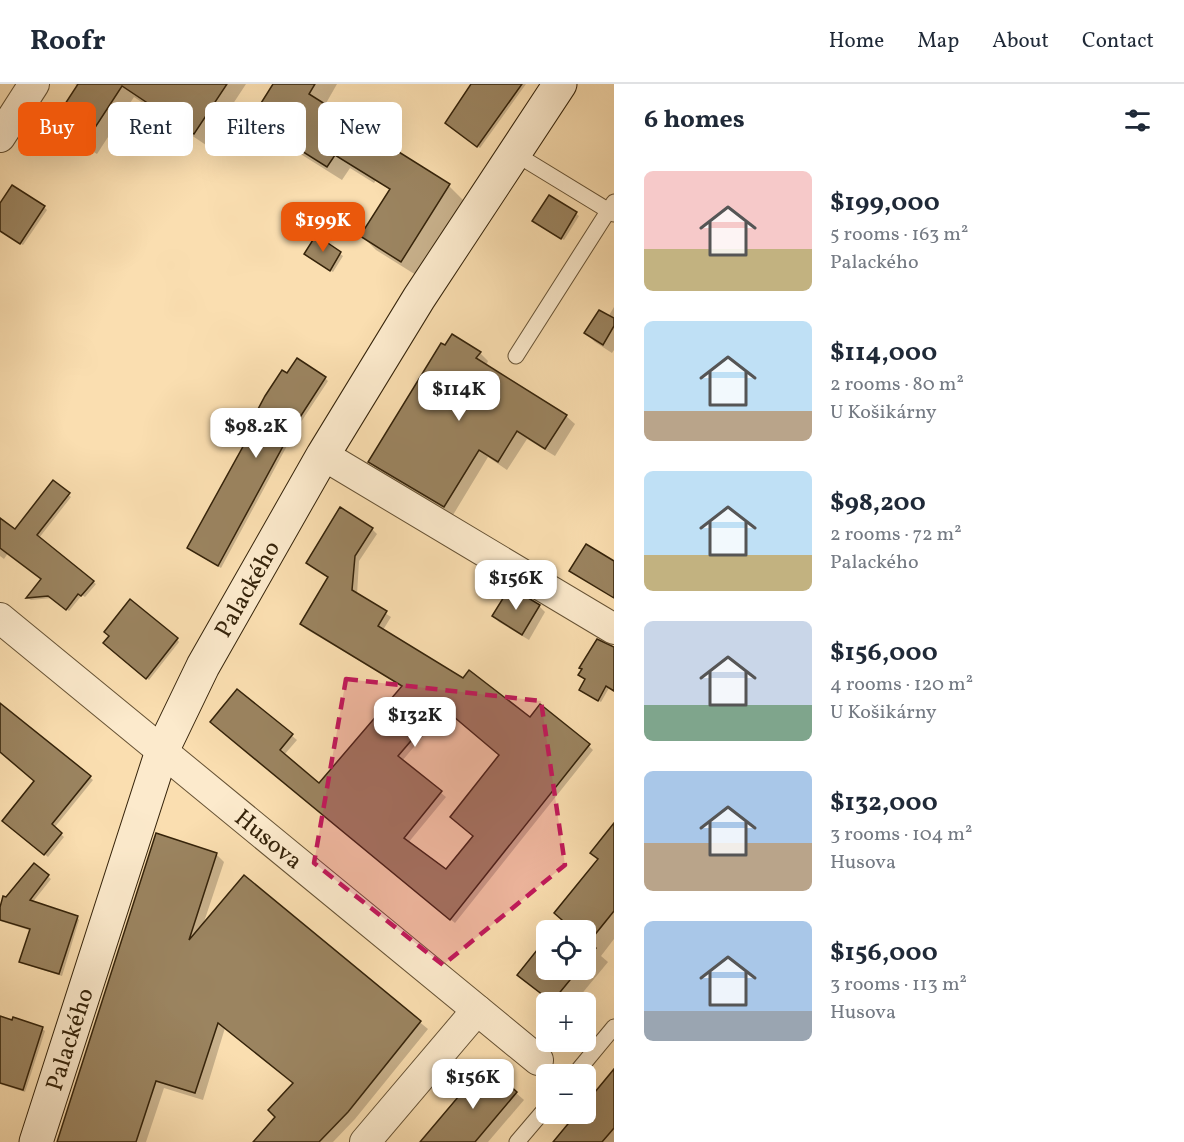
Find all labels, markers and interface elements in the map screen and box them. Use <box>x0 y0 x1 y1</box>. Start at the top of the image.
text: Roofr <box>30 22 105 61</box>
text: Home <box>829 27 884 56</box>
text: Map <box>917 27 959 56</box>
text: About <box>992 27 1049 56</box>
text: Contact <box>1082 27 1154 56</box>
chip: Buy <box>18 102 96 156</box>
chip: Rent <box>108 102 193 156</box>
chip: Filters <box>205 102 306 156</box>
chip: New <box>318 102 402 156</box>
text: 6 homes <box>644 102 745 138</box>
icon: filters <box>1121 104 1154 137</box>
text: $199,000 <box>830 185 940 221</box>
icon: home <box>692 195 764 267</box>
pin: $199K <box>281 202 365 253</box>
text: $199K <box>295 207 351 235</box>
text: 5 rooms · 163 m² <box>830 221 968 249</box>
text: Palackého <box>830 249 919 277</box>
text: $114,000 <box>830 335 937 371</box>
icon: home <box>692 345 764 417</box>
pin: $114K <box>417 371 501 422</box>
text: 2 rooms · 80 m² <box>830 371 964 399</box>
text: $114K <box>432 376 486 404</box>
text: U Košikárny <box>830 399 937 427</box>
pin: $98.2K <box>207 408 305 459</box>
text: $98.2K <box>224 413 288 441</box>
text: $98,200 <box>830 485 926 521</box>
icon: home <box>692 495 764 567</box>
text: 2 rooms · 72 m² <box>830 521 962 549</box>
street label: Palackého <box>208 535 290 644</box>
text: Palackého <box>830 549 919 577</box>
pin: $156K <box>474 560 558 611</box>
text: $156K <box>489 565 543 593</box>
text: $156,000 <box>830 635 938 671</box>
icon: home <box>692 645 764 717</box>
text: 4 rooms · 120 m² <box>830 671 973 699</box>
pin: $132K <box>373 697 457 748</box>
text: U Košikárny <box>830 699 937 727</box>
text: $132K <box>388 702 442 730</box>
text: $132,000 <box>830 785 938 821</box>
icon: home <box>692 795 764 867</box>
street label: Husova <box>226 802 309 879</box>
text: 3 rooms · 104 m² <box>830 821 972 849</box>
text: Husova <box>830 849 896 877</box>
map controls <box>536 920 596 1124</box>
button: locate <box>536 920 596 980</box>
text: $156,000 <box>830 935 938 971</box>
icon: home <box>692 945 764 1017</box>
text: 3 rooms · 113 m² <box>830 971 967 999</box>
street label: Palackého <box>39 984 104 1096</box>
button: + <box>536 992 596 1052</box>
text: Husova <box>830 999 896 1027</box>
pin: $156K <box>431 1059 515 1110</box>
text: $156K <box>446 1064 500 1092</box>
button: − <box>536 1064 596 1124</box>

